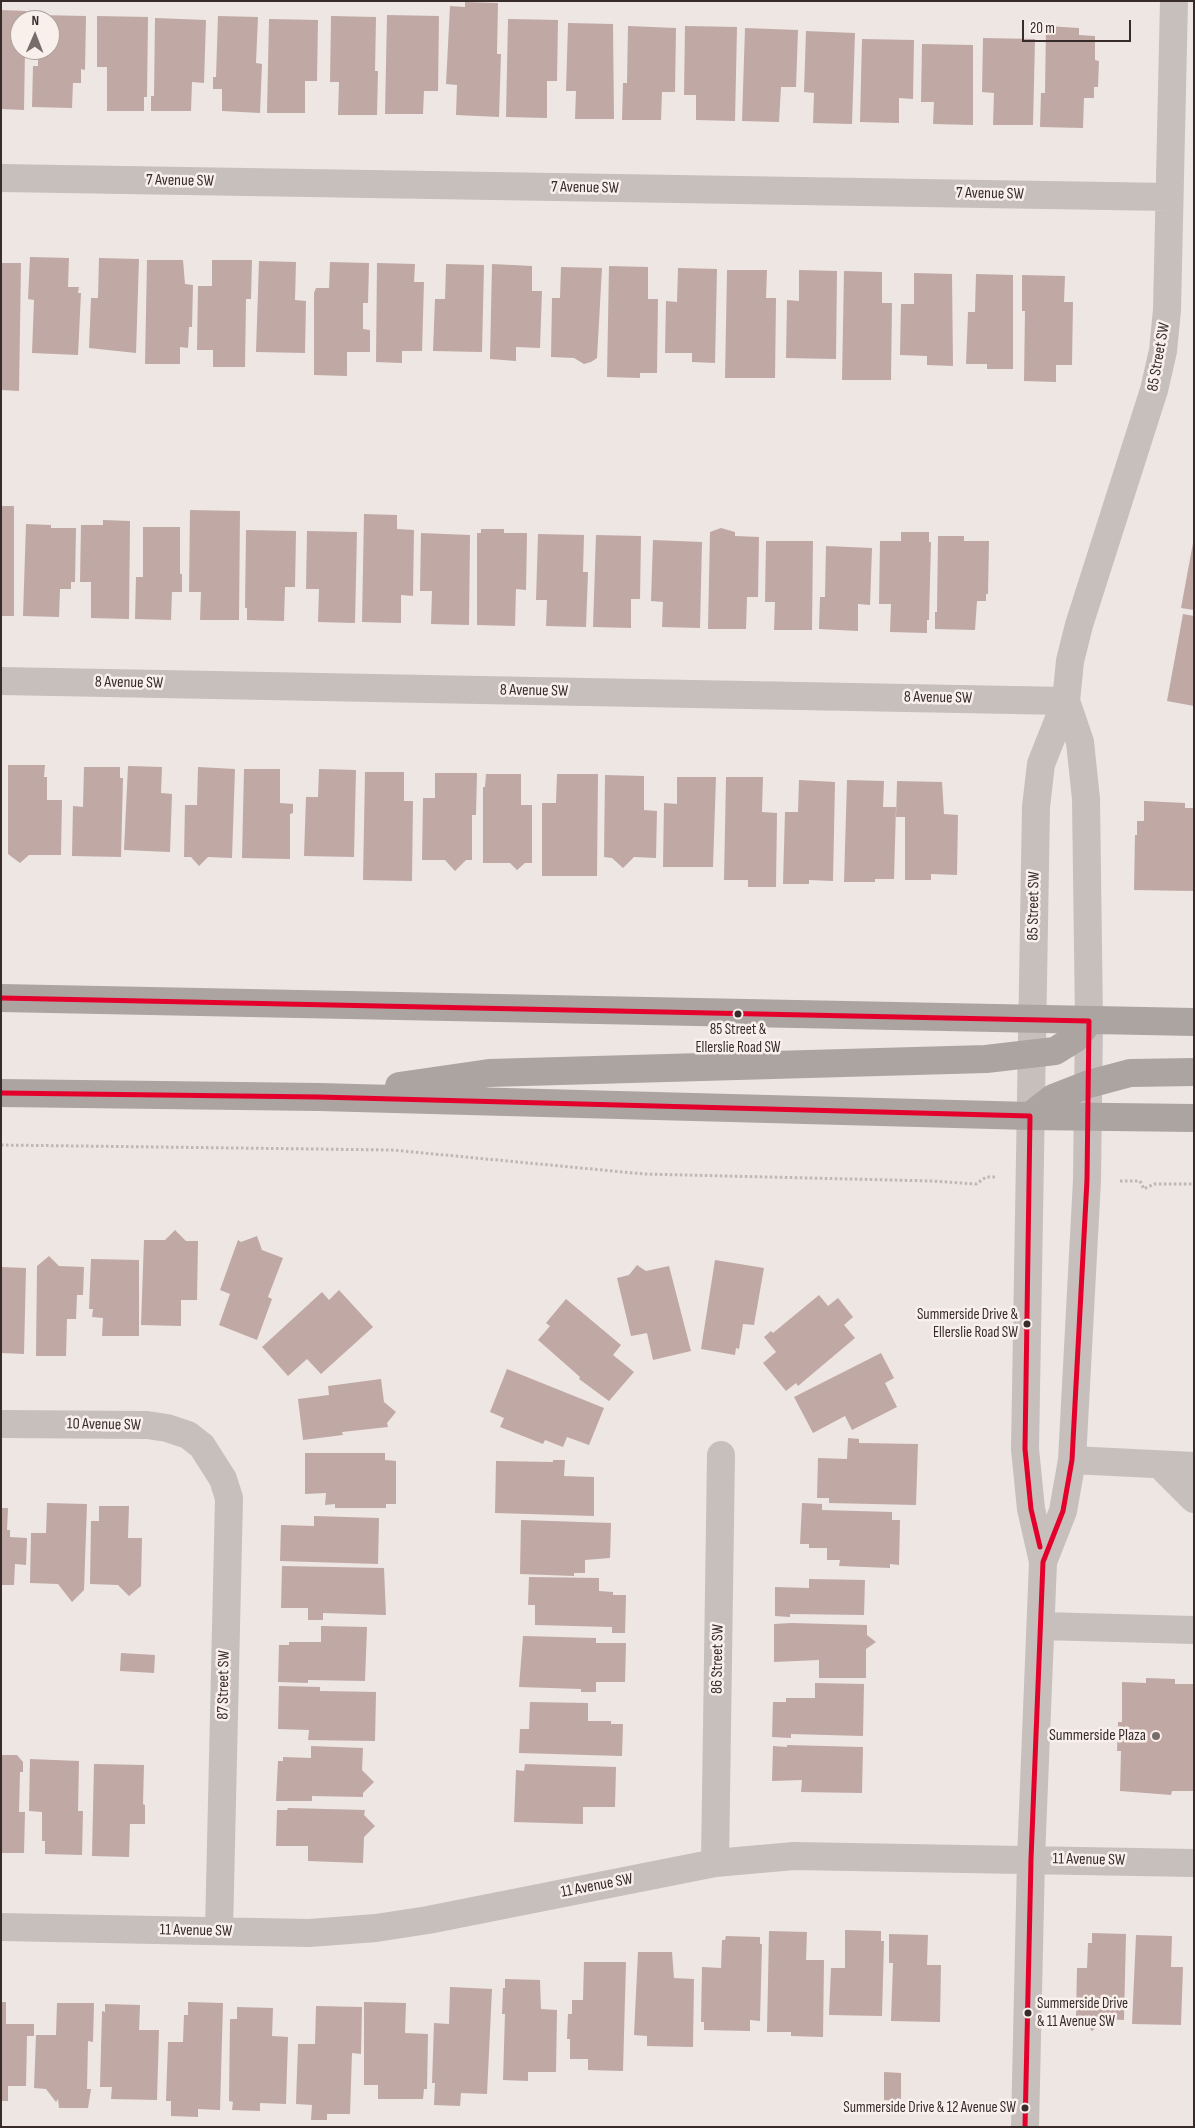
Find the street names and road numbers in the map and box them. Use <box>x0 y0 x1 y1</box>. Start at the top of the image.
street label: 7 Avenue SW <box>146 171 214 191</box>
street label: 7 Avenue SW <box>551 178 619 198</box>
street label: 7 Avenue SW <box>956 184 1024 204</box>
street label: 85 Street SW <box>1144 321 1174 393</box>
street label: 8 Avenue SW <box>95 673 163 693</box>
street label: 8 Avenue SW <box>500 681 568 701</box>
street label: 8 Avenue SW <box>904 688 972 708</box>
street label: 85 Street SW <box>1024 871 1044 941</box>
street label: 10 Avenue SW <box>67 1415 141 1435</box>
street label: 86 Street SW <box>708 1624 728 1694</box>
street label: 87 Street SW <box>214 1650 234 1720</box>
street label: 11 Avenue SW <box>1053 1850 1125 1870</box>
street label: 11 Avenue SW <box>560 1870 634 1902</box>
street label: 11 Avenue SW <box>160 1921 232 1941</box>

